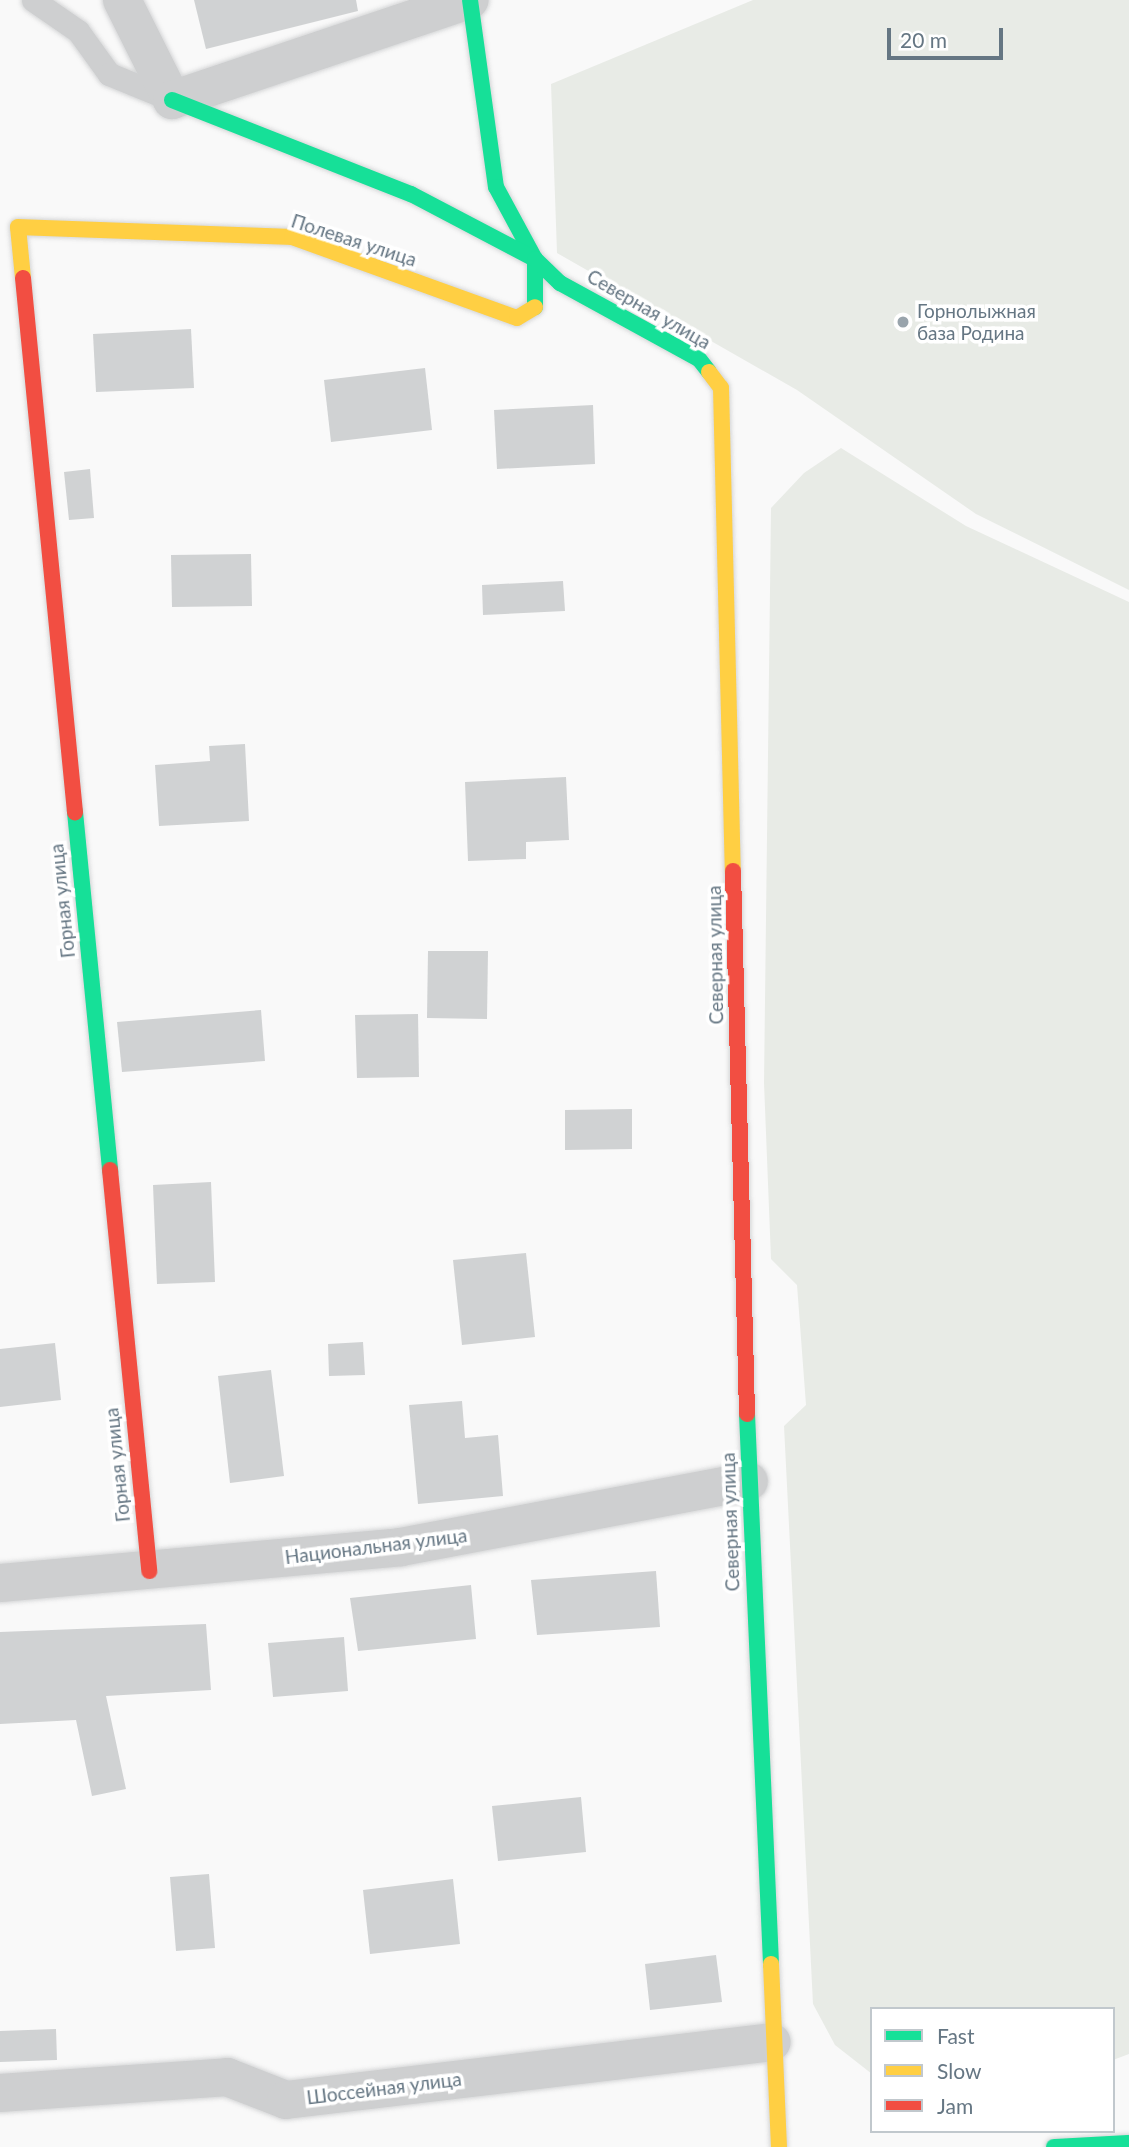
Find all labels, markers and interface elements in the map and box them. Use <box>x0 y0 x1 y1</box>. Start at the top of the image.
scale bar <box>891 14 1006 58</box>
text: 20 m <box>900 27 947 52</box>
street label: Полевая улица <box>289 209 419 271</box>
street label: Северная улица <box>583 264 715 354</box>
place label: Горнолыжная база Родина <box>917 300 1036 344</box>
marker: Горнолыжная база Родина <box>895 314 911 330</box>
street label: Горная улица <box>45 843 79 959</box>
street label: Северная улица <box>702 885 728 1025</box>
street label: Горная улица <box>100 1407 134 1523</box>
street label: Северная улица <box>716 1452 744 1592</box>
street label: Национальная улица <box>284 1524 468 1568</box>
legend <box>870 2007 1115 2133</box>
text: Fast <box>937 2023 974 2048</box>
text: Slow <box>937 2058 981 2083</box>
street label: Шоссейная улица <box>305 2067 463 2109</box>
text: Jam <box>937 2093 973 2118</box>

